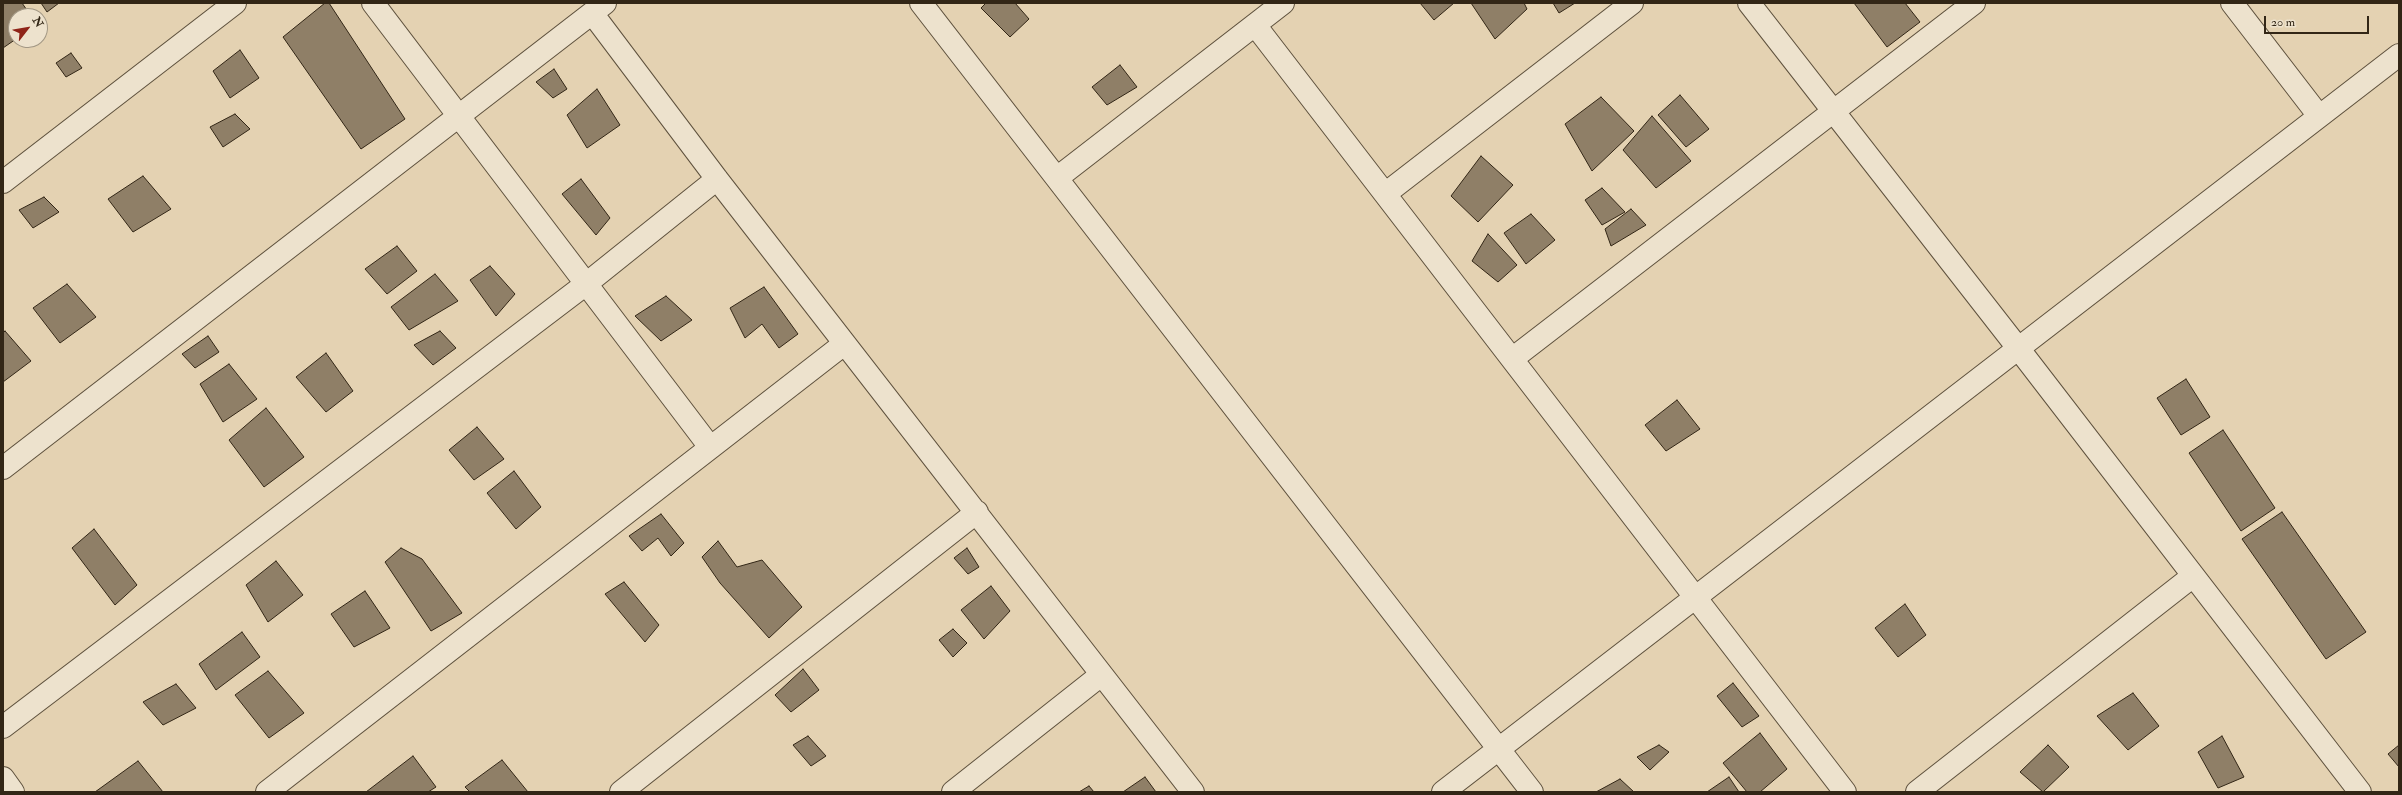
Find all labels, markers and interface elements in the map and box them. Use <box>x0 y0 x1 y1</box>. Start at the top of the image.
north arrow <box>8 8 48 48</box>
scale bar <box>2266 8 2371 34</box>
text: N <box>30 14 46 30</box>
text: 20 m <box>2271 15 2295 30</box>

